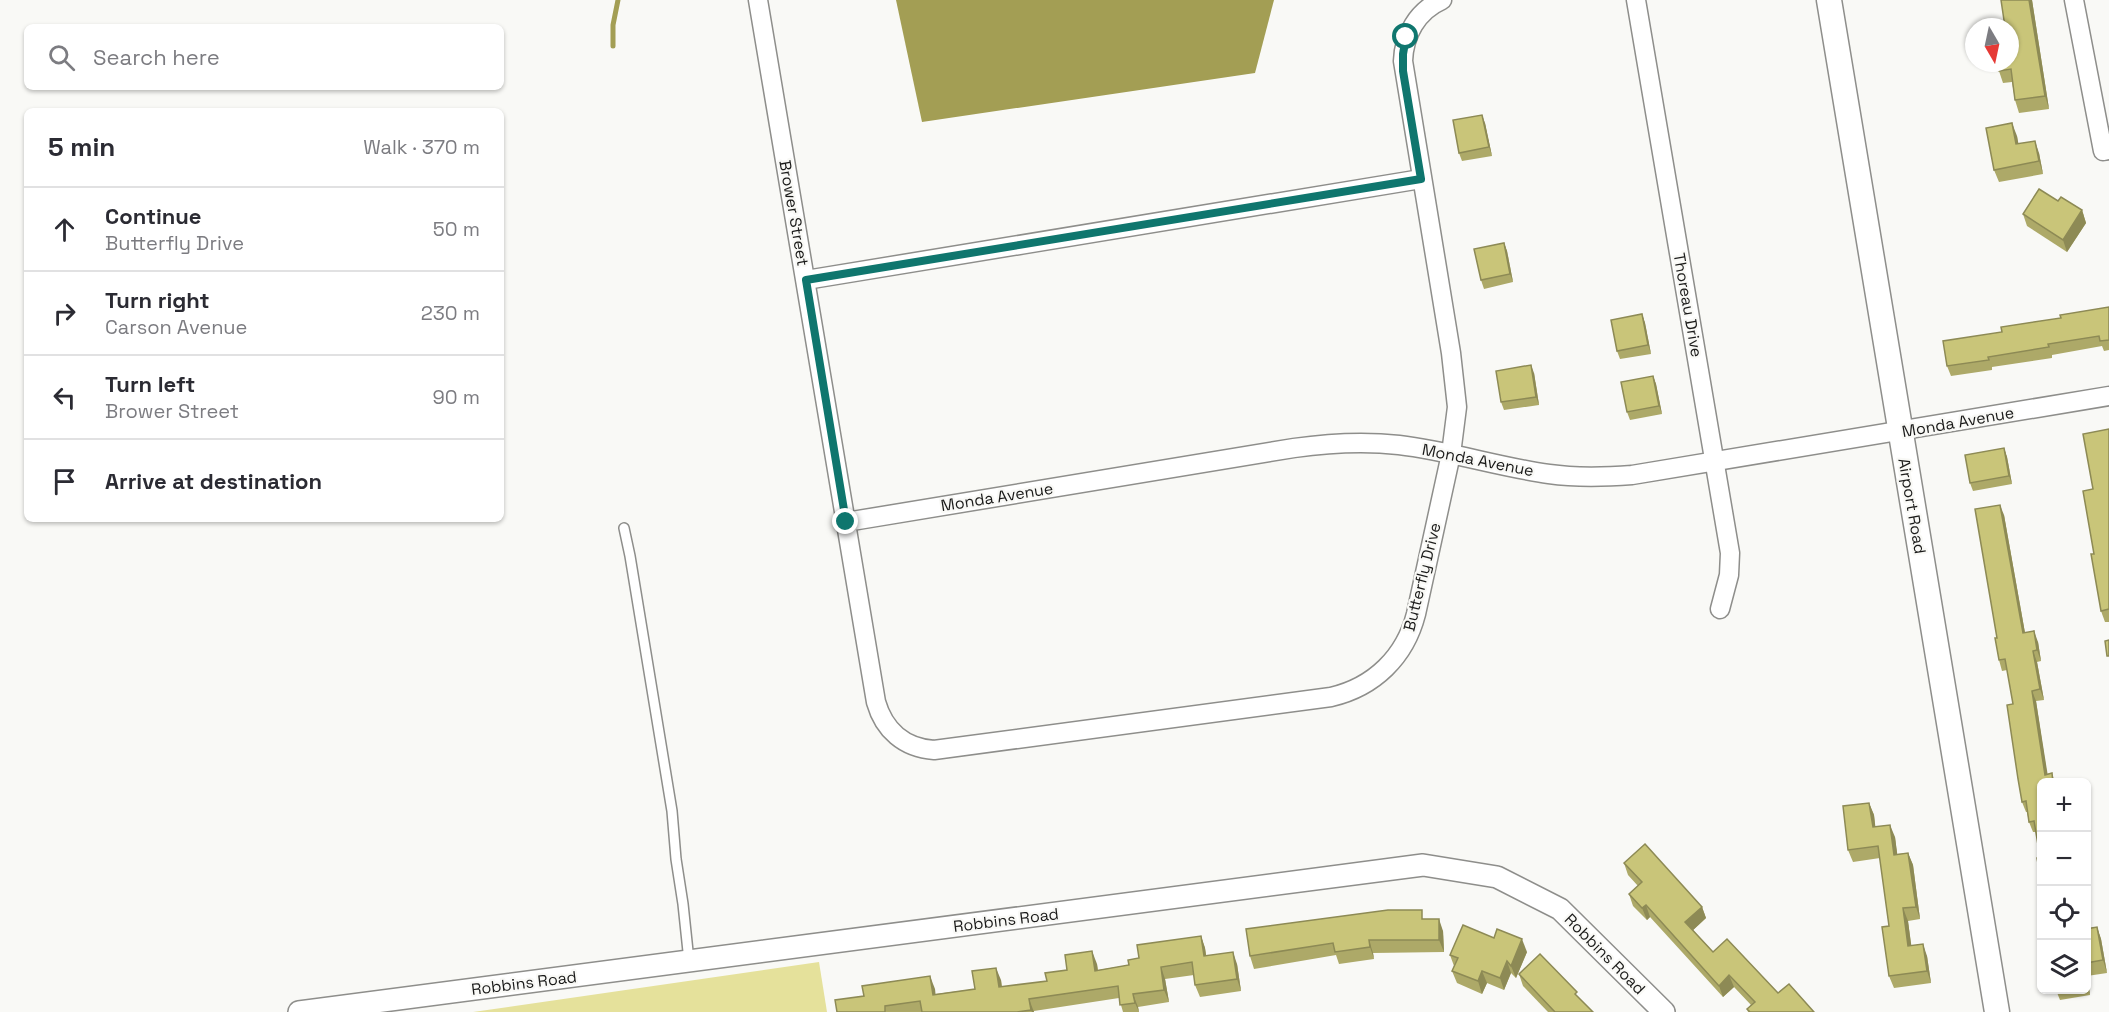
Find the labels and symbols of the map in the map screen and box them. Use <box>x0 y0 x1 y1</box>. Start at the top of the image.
north arrow <box>1965 18 2019 72</box>
route start <box>1392 23 1418 49</box>
street label: Brower Street <box>774 158 814 268</box>
street label: Thoreau Drive <box>1668 251 1708 359</box>
street label: Monda Avenue <box>1900 402 2016 442</box>
street label: Monda Avenue <box>1420 439 1536 481</box>
street label: Airport Road <box>1893 456 1931 556</box>
street label: Monda Avenue <box>939 478 1055 516</box>
route end <box>832 508 858 534</box>
street label: Butterfly Drive <box>1398 520 1446 634</box>
street label: Robbins Road <box>952 903 1060 937</box>
street label: Robbins Road <box>1560 909 1650 999</box>
street label: Robbins Road <box>470 966 578 1000</box>

